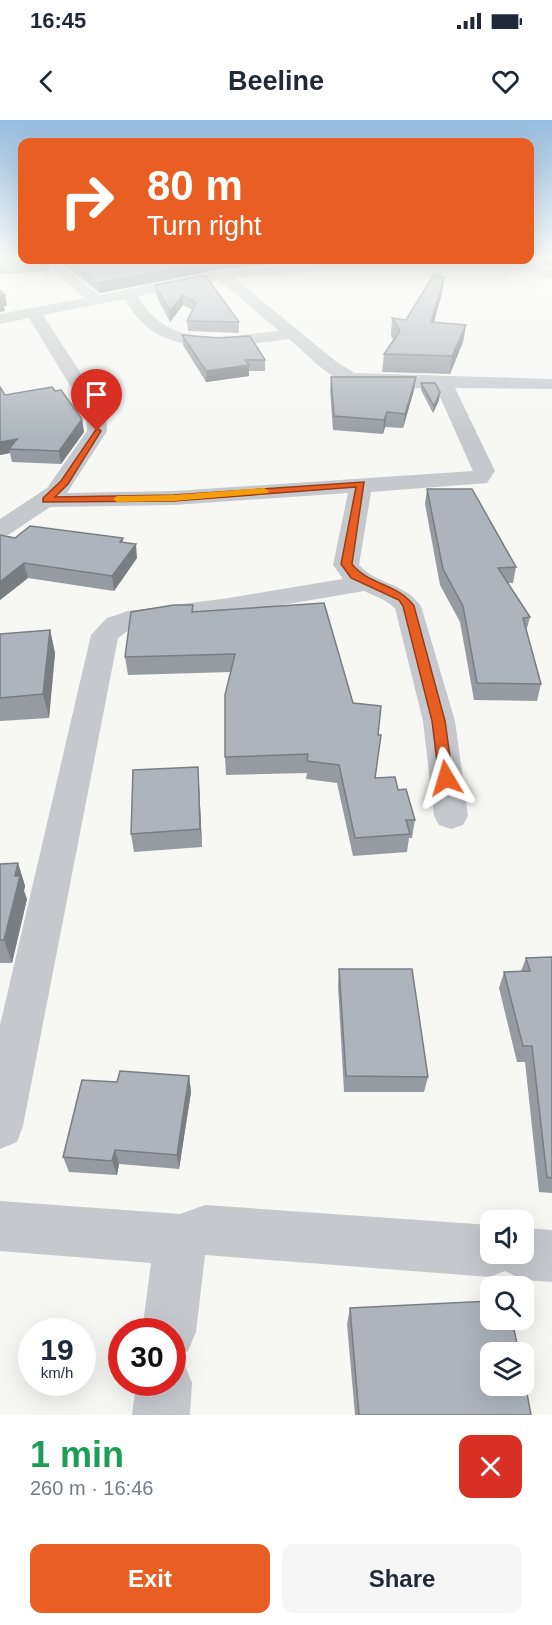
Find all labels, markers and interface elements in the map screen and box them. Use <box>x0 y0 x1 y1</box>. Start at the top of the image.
text: 16:45 <box>30 8 86 33</box>
icon: back <box>30 65 63 98</box>
icon: heart <box>489 65 522 98</box>
text: Beeline <box>228 66 324 96</box>
icon: right <box>48 162 126 240</box>
text: 80 m <box>147 162 243 209</box>
text: Turn right <box>147 211 262 241</box>
pin <box>71 369 122 431</box>
icon: arrive <box>80 378 113 411</box>
position arrow <box>414 746 478 810</box>
map controls <box>480 1210 534 1396</box>
button: sound <box>480 1210 534 1264</box>
button: search <box>480 1276 534 1330</box>
speed limit sign: 30 <box>108 1318 186 1396</box>
text: 19 <box>40 1333 74 1366</box>
button: layers <box>480 1342 534 1396</box>
text: km/h <box>41 1364 73 1381</box>
text: 1 min <box>30 1434 124 1475</box>
button: close <box>459 1435 522 1498</box>
text: 260 m · 16:46 <box>30 1477 153 1499</box>
button: Exit <box>30 1544 270 1613</box>
button: Share <box>282 1544 522 1613</box>

